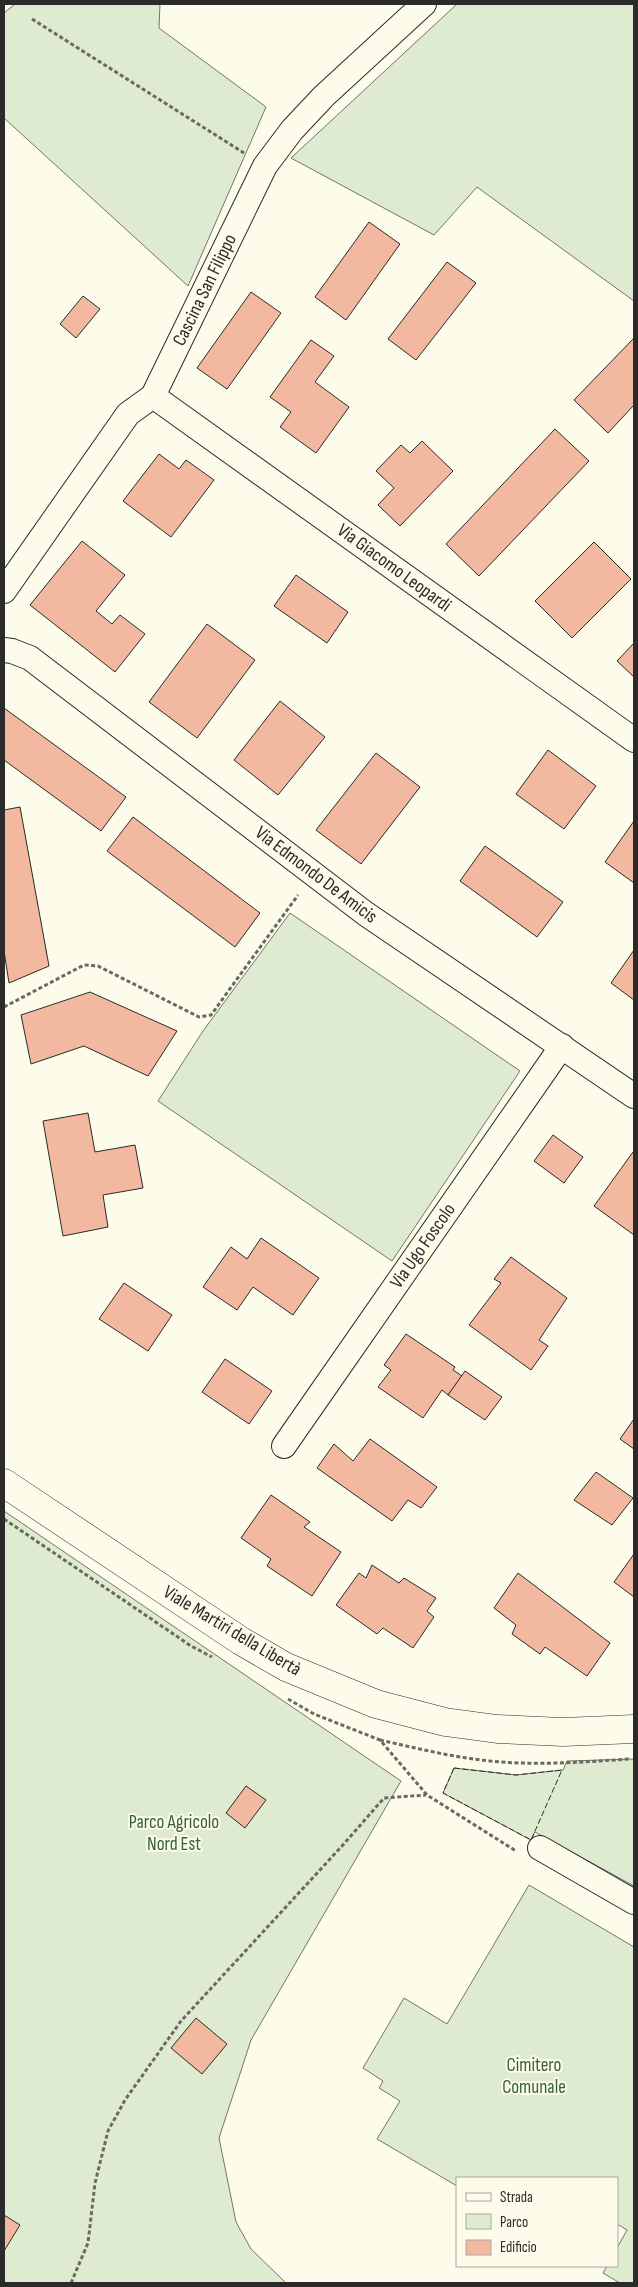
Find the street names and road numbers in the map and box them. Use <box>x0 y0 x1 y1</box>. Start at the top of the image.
street label: Cascina San Filippo <box>168 230 242 350</box>
street label: Via Giacomo Leopardi <box>332 519 456 617</box>
street label: Via Edmondo De Amicis <box>250 821 382 929</box>
street label: Via Ugo Foscolo <box>385 1199 461 1293</box>
street label: Viale Martiri della Libertà <box>159 1581 305 1681</box>

